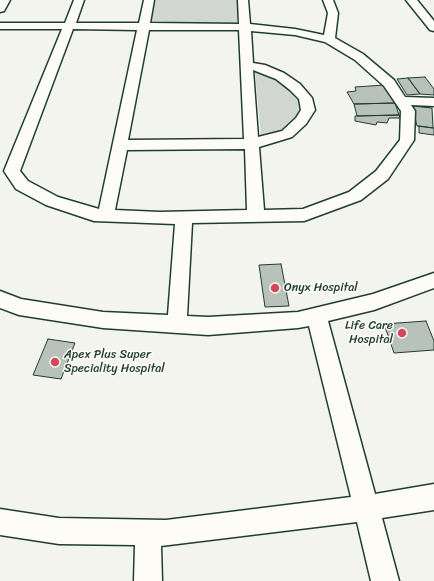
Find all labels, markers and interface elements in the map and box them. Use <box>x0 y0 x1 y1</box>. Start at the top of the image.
place label: Onyx Hospital <box>284 281 358 295</box>
marker: Onyx Hospital <box>269 282 281 294</box>
place label: Life Care Hospital <box>345 319 393 347</box>
marker: Life Care Hospital <box>396 327 408 339</box>
place label: Apex Plus Super Speciality Hospital <box>64 348 165 376</box>
marker: Apex Plus Super Speciality Hospital <box>49 356 61 368</box>

